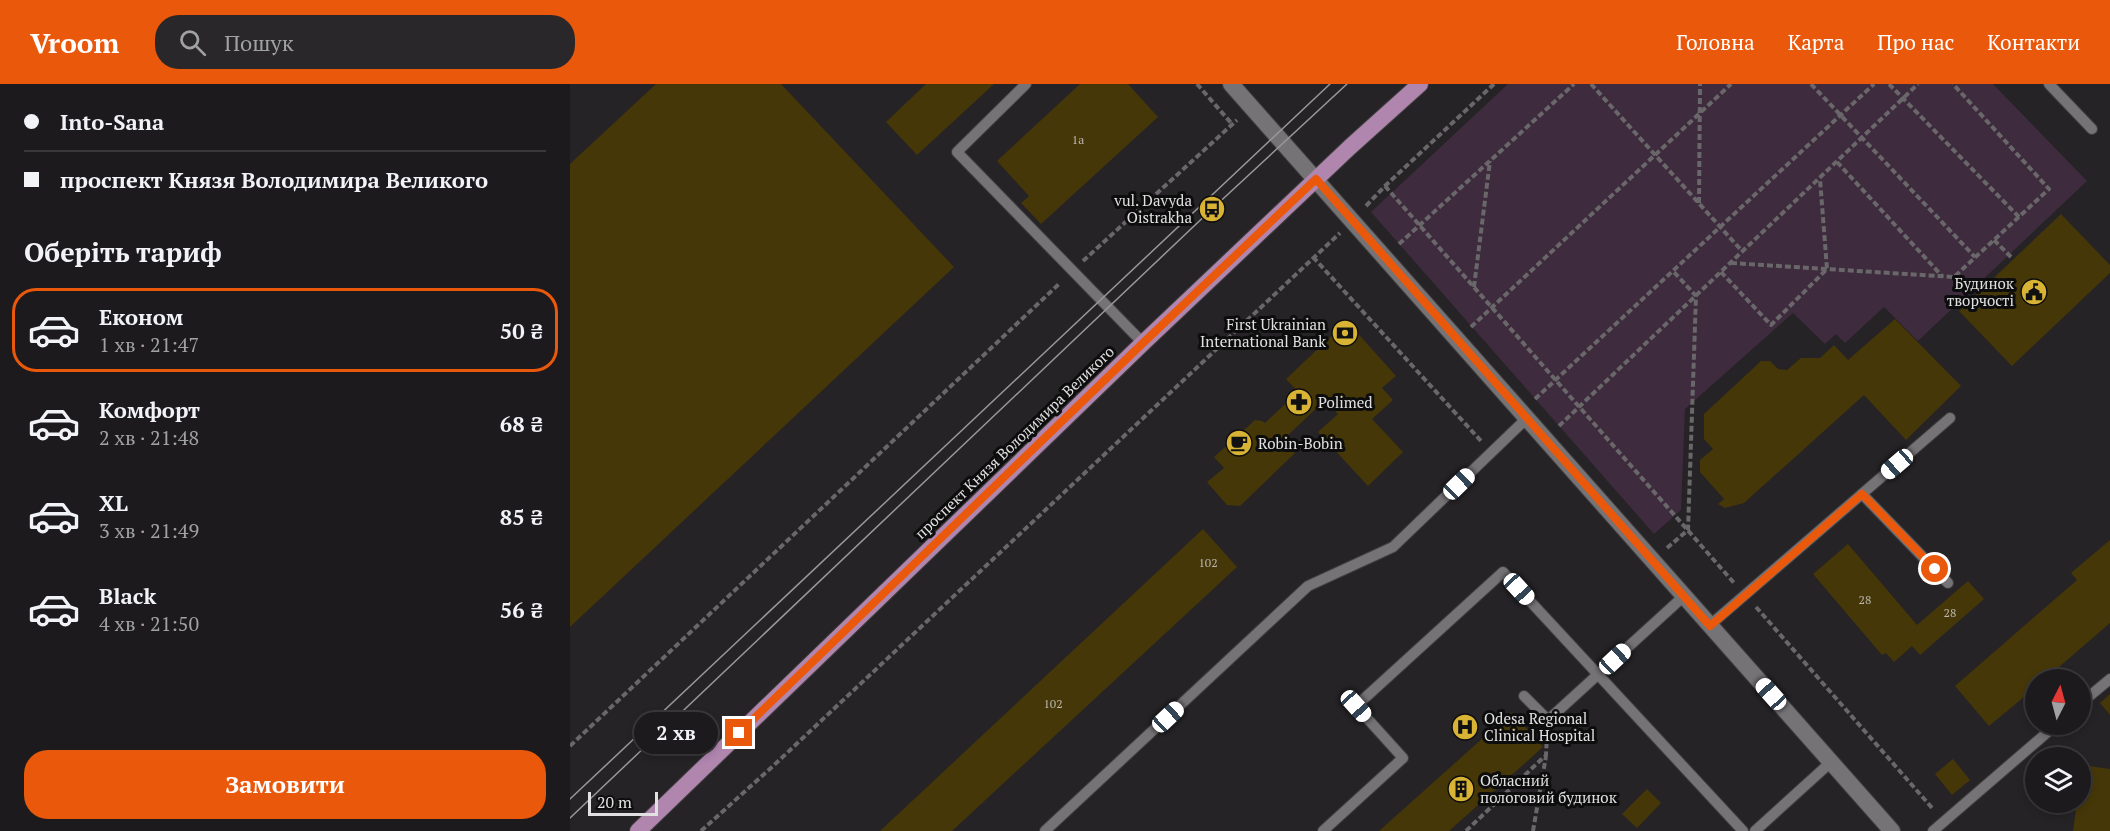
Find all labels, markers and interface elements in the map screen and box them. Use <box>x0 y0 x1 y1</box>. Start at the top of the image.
search box <box>155 15 575 69</box>
text: Vroom <box>30 24 119 61</box>
icon: search <box>176 26 209 59</box>
text: Пошук <box>224 28 294 57</box>
text: Головна <box>1676 28 1755 56</box>
text: Карта <box>1788 28 1844 56</box>
text: Про нас <box>1877 28 1954 56</box>
text: Контакти <box>1987 28 2080 56</box>
text: Into-Sana <box>60 107 164 136</box>
house number: 1а <box>1072 132 1084 147</box>
text: проспект Князя Володимира Великого <box>60 165 488 194</box>
place label: vul. Davyda Oistrakha <box>1113 190 1192 227</box>
bus stop icon: vul. Davyda Oistrakha <box>1197 194 1227 224</box>
text: Оберіть тариф <box>24 234 222 270</box>
place label: Будинок творчості <box>1947 273 2015 310</box>
public building icon: Будинок творчості <box>2019 277 2049 307</box>
text: Економ <box>99 302 183 331</box>
icon: car <box>27 303 81 357</box>
place label: First Ukrainian International Bank <box>1200 314 1326 351</box>
text: 50 ₴ <box>500 316 543 345</box>
bank icon: First Ukrainian International Bank <box>1330 318 1360 348</box>
text: 1 хв · 21:47 <box>99 331 199 358</box>
street label: проспект Князя Володимира Великого <box>910 341 1118 543</box>
pharmacy icon: Polimed <box>1284 387 1314 417</box>
place label: Polimed <box>1318 392 1373 412</box>
text: Комфорт <box>99 395 200 424</box>
icon: car <box>27 396 81 450</box>
text: 68 ₴ <box>500 409 543 438</box>
text: 2 хв · 21:48 <box>99 424 199 451</box>
cafe icon: Robin-Bobin <box>1224 428 1254 458</box>
place label: Robin-Bobin <box>1258 433 1343 453</box>
car <box>1878 445 1916 483</box>
car <box>1440 465 1478 503</box>
text: XL <box>99 488 128 517</box>
icon: car <box>27 489 81 543</box>
text: 85 ₴ <box>500 502 543 531</box>
text: 3 хв · 21:49 <box>99 517 199 544</box>
house number: 102 <box>1198 555 1218 570</box>
route start <box>1921 555 1948 582</box>
car <box>1500 570 1538 608</box>
text: Black <box>99 581 156 610</box>
icon: car <box>27 582 81 636</box>
house number: 28 <box>1859 592 1871 607</box>
text: 56 ₴ <box>500 595 543 624</box>
house number: 28 <box>1944 605 1956 620</box>
text: 4 хв · 21:50 <box>99 610 199 637</box>
car <box>1596 640 1634 678</box>
north arrow <box>2025 669 2091 735</box>
map controls <box>2025 669 2091 813</box>
car <box>1752 675 1790 713</box>
car <box>1337 687 1375 725</box>
house number: 102 <box>1043 696 1063 711</box>
car <box>1149 698 1187 736</box>
place label: Odesa Regional Clinical Hospital <box>1484 708 1595 745</box>
callout: 2 хв <box>634 712 718 754</box>
hospital icon: Odesa Regional Clinical Hospital <box>1450 712 1480 742</box>
text: 2 хв <box>656 719 696 746</box>
route end <box>725 719 752 746</box>
button: layers <box>2025 747 2091 813</box>
button: Замовити <box>24 750 546 819</box>
place label: Обласний пологовий будинок <box>1480 770 1618 807</box>
building icon: Обласний пологовий будинок <box>1446 774 1476 804</box>
scale bar <box>588 789 658 816</box>
text: 20 m <box>597 791 632 813</box>

